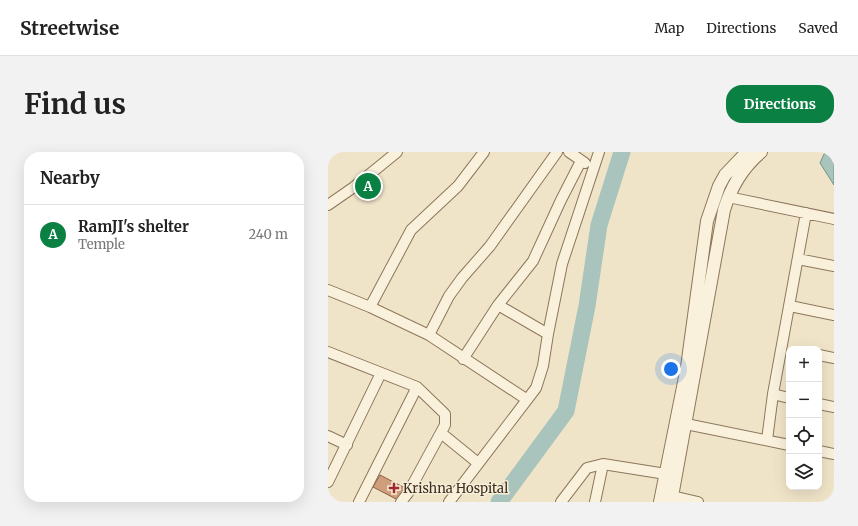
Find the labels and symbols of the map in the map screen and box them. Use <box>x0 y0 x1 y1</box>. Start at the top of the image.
pin: A <box>355 171 381 201</box>
your location <box>661 359 681 379</box>
place label: Krishna Hospital <box>403 480 508 497</box>
marker: Krishna Hospital <box>388 482 400 494</box>

